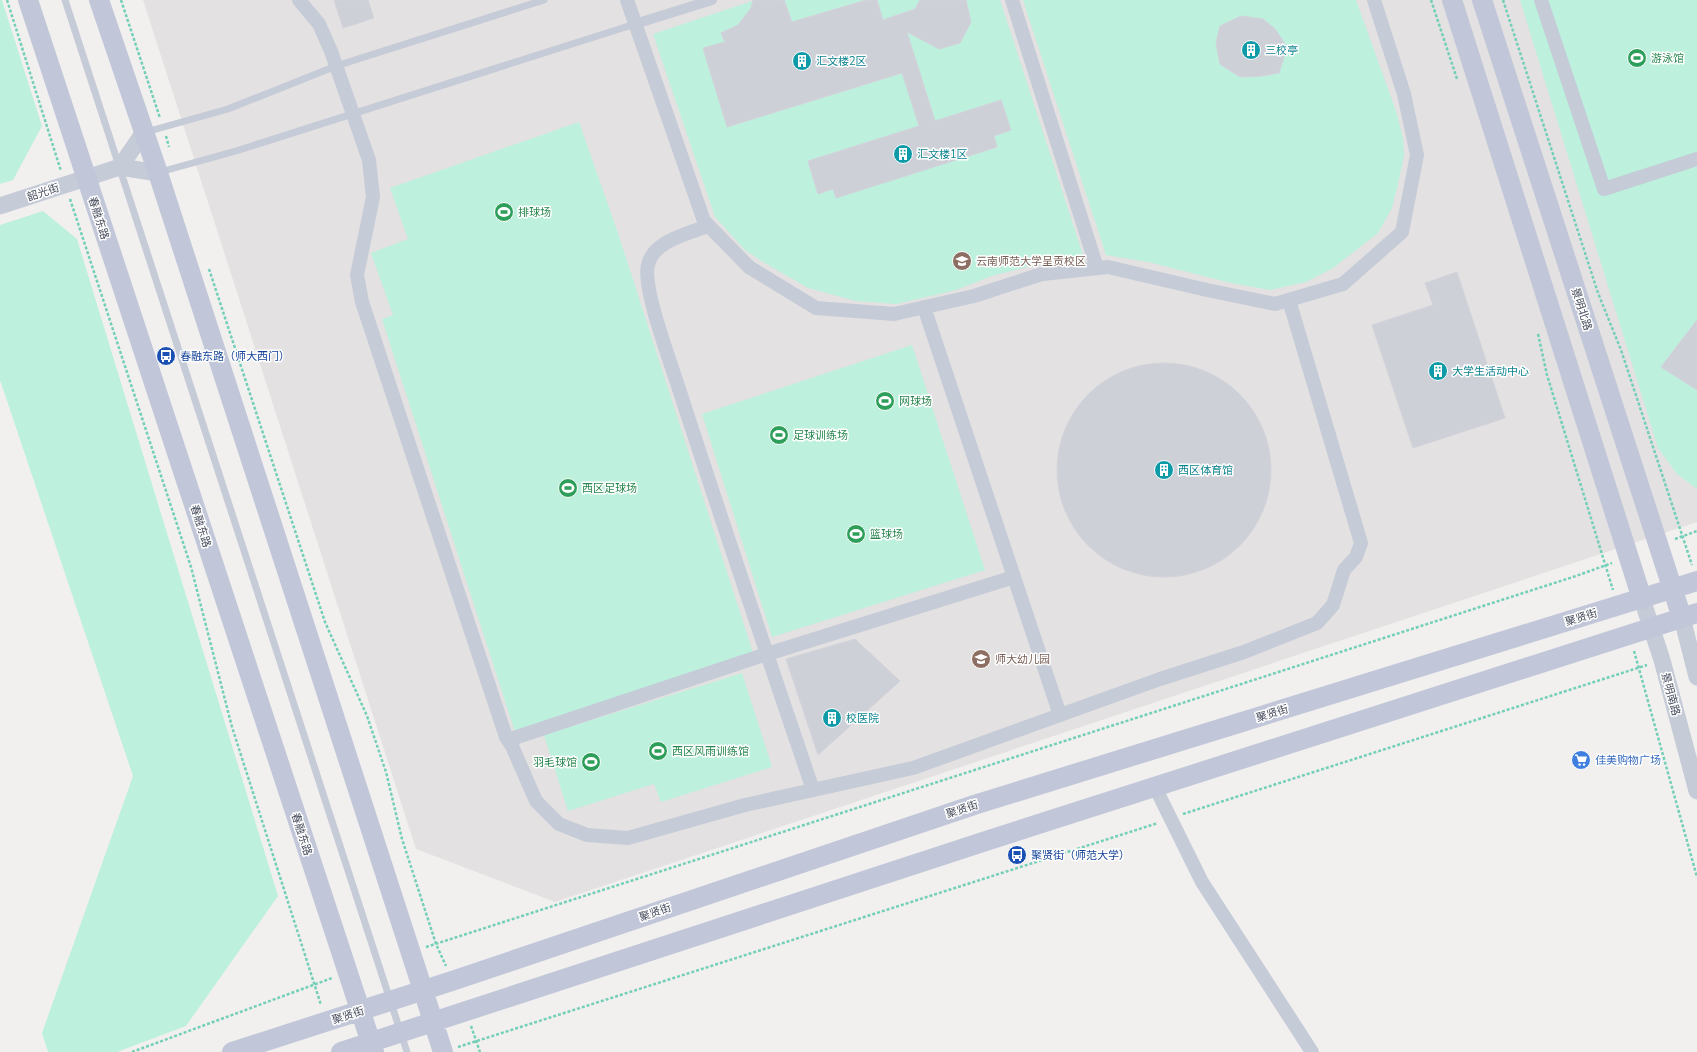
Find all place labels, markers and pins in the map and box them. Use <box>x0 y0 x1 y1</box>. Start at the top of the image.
building icon: 三校亭 <box>1240 39 1262 61</box>
place label: 三校亭 <box>1265 43 1298 58</box>
sports icon: 游泳馆 <box>1626 47 1648 69</box>
building icon: 汇文楼2区 <box>791 50 813 72</box>
place label: 游泳馆 <box>1651 51 1684 66</box>
place label: 汇文楼2区 <box>816 54 867 69</box>
building icon: 汇文楼1区 <box>892 143 914 165</box>
place label: 汇文楼1区 <box>917 147 968 162</box>
sports icon: 排球场 <box>493 201 515 223</box>
place label: 排球场 <box>518 205 551 220</box>
school or university icon: 云南师范大学呈贡校区 <box>951 250 973 272</box>
place label: 云南师范大学呈贡校区 <box>976 254 1086 269</box>
bus stop icon: 春融东路（师大西门） <box>155 345 177 367</box>
place label: 春融东路（师大西门） <box>180 349 290 364</box>
building icon: 大学生活动中心 <box>1427 360 1449 382</box>
place label: 大学生活动中心 <box>1452 364 1529 379</box>
sports icon: 网球场 <box>874 390 896 412</box>
place label: 网球场 <box>899 394 932 409</box>
sports icon: 足球训练场 <box>768 424 790 446</box>
place label: 足球训练场 <box>793 428 848 443</box>
building icon: 西区体育馆 <box>1153 459 1175 481</box>
place label: 西区体育馆 <box>1178 463 1233 478</box>
sports icon: 西区足球场 <box>557 477 579 499</box>
place label: 西区足球场 <box>582 481 637 496</box>
sports icon: 篮球场 <box>845 523 867 545</box>
place label: 篮球场 <box>870 527 903 542</box>
school or university icon: 师大幼儿园 <box>970 648 992 670</box>
place label: 师大幼儿园 <box>995 652 1050 667</box>
building icon: 校医院 <box>821 707 843 729</box>
place label: 校医院 <box>846 711 879 726</box>
sports icon: 西区风雨训练馆 <box>647 740 669 762</box>
place label: 西区风雨训练馆 <box>672 744 749 759</box>
supermarket icon: 佳美购物广场 <box>1570 749 1592 771</box>
sports icon: 羽毛球馆 <box>580 751 602 773</box>
place label: 佳美购物广场 <box>1595 753 1661 768</box>
place label: 羽毛球馆 <box>533 755 577 770</box>
bus stop icon: 聚贤街（师范大学） <box>1006 844 1028 866</box>
place label: 聚贤街（师范大学） <box>1031 848 1130 863</box>

